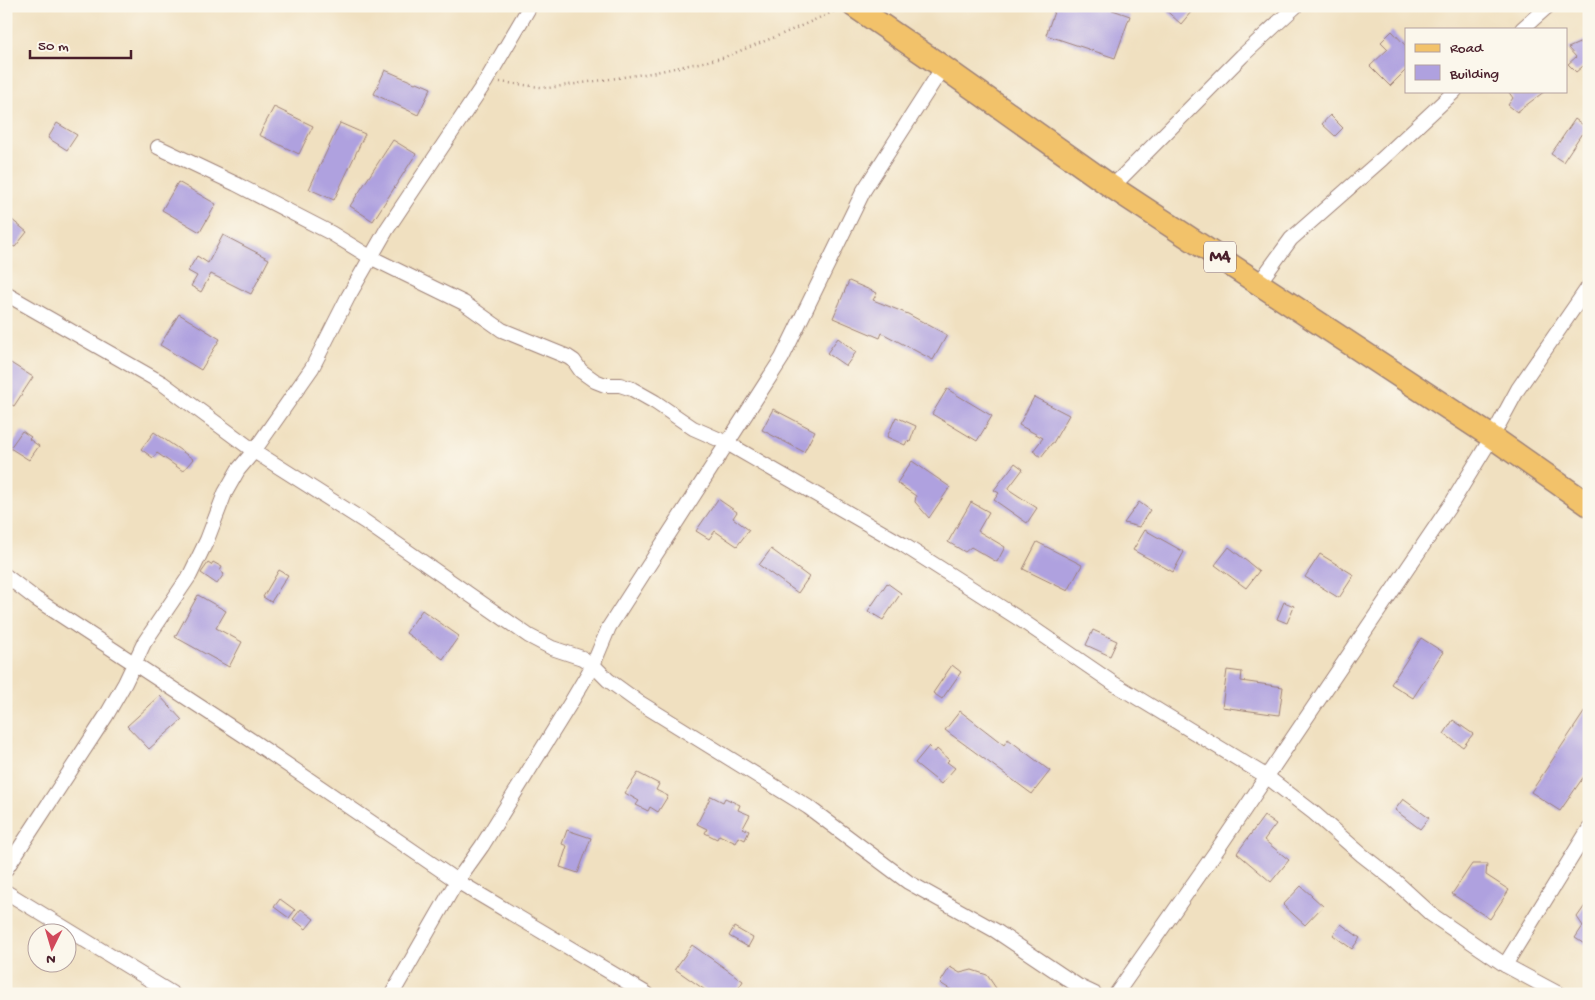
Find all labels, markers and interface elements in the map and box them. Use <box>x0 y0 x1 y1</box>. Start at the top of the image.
scale bar <box>30 28 131 60</box>
legend <box>1405 28 1568 92</box>
text: 50 m <box>38 38 69 56</box>
text: Road <box>1450 40 1484 58</box>
text: Building <box>1449 66 1499 84</box>
road number: M4 <box>1204 242 1236 272</box>
north arrow <box>28 922 78 972</box>
text: N <box>46 950 56 967</box>

